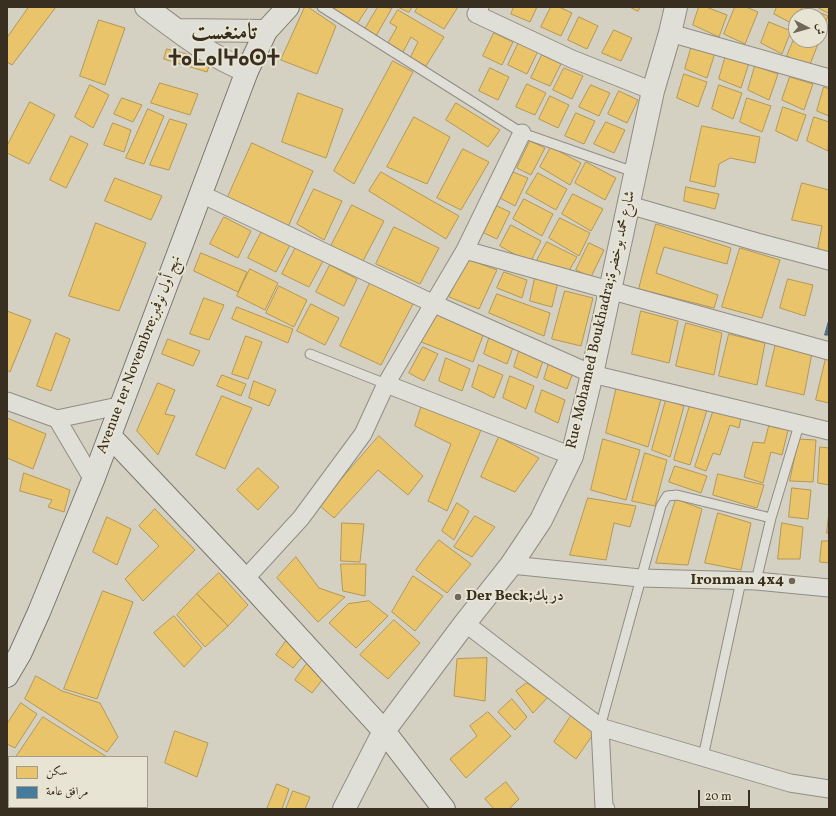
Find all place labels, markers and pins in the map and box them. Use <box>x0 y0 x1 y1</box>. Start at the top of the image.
place label: Ironman 4x4 <box>691 572 784 590</box>
marker: Ironman 4x4 <box>787 576 797 586</box>
place label: Der Beck;در بك <box>466 588 564 606</box>
marker: Der Beck;در بك <box>453 592 463 602</box>

